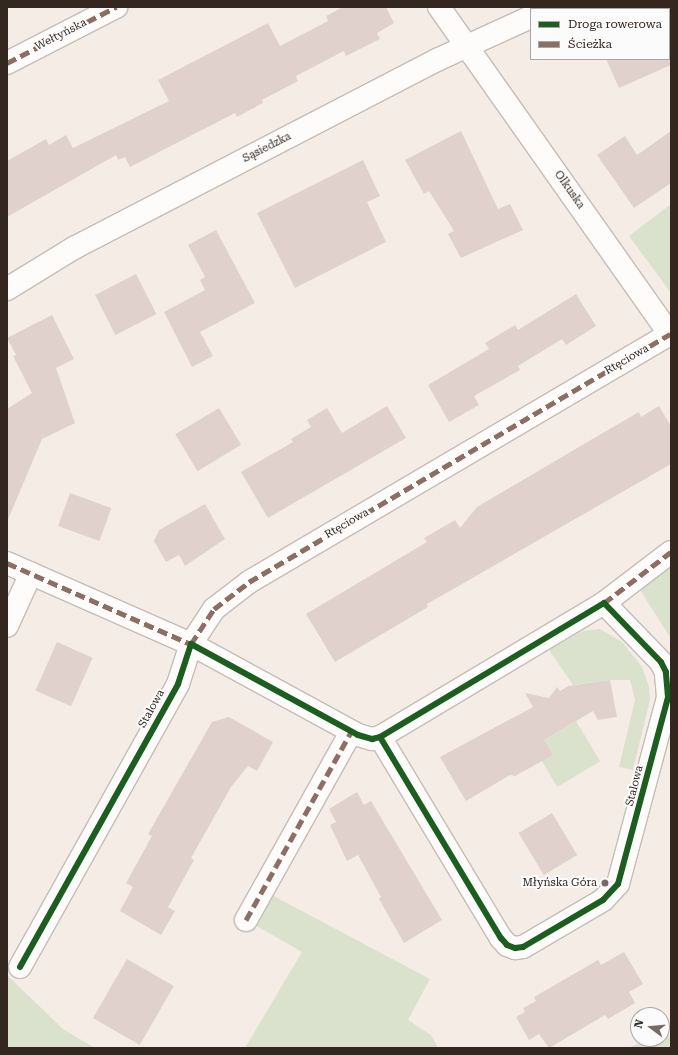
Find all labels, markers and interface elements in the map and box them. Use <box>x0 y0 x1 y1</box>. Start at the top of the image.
legend <box>530 8 670 60</box>
street label: Wełtyńska <box>33 16 89 54</box>
text: Droga rowerowa <box>568 17 662 31</box>
text: Ścieżka <box>568 37 612 51</box>
street label: Sąsiedzka <box>241 130 293 166</box>
street label: Olkuska <box>551 168 587 212</box>
street label: Rtęciowa <box>603 342 651 378</box>
street label: Rtęciowa <box>323 506 371 542</box>
street label: Stalowa <box>136 688 168 730</box>
street label: Stalowa <box>624 764 646 808</box>
place label: Młyńska Góra <box>523 876 597 890</box>
marker: Młyńska Góra <box>600 878 610 888</box>
north arrow <box>630 1007 670 1047</box>
text: N <box>632 1018 646 1030</box>

